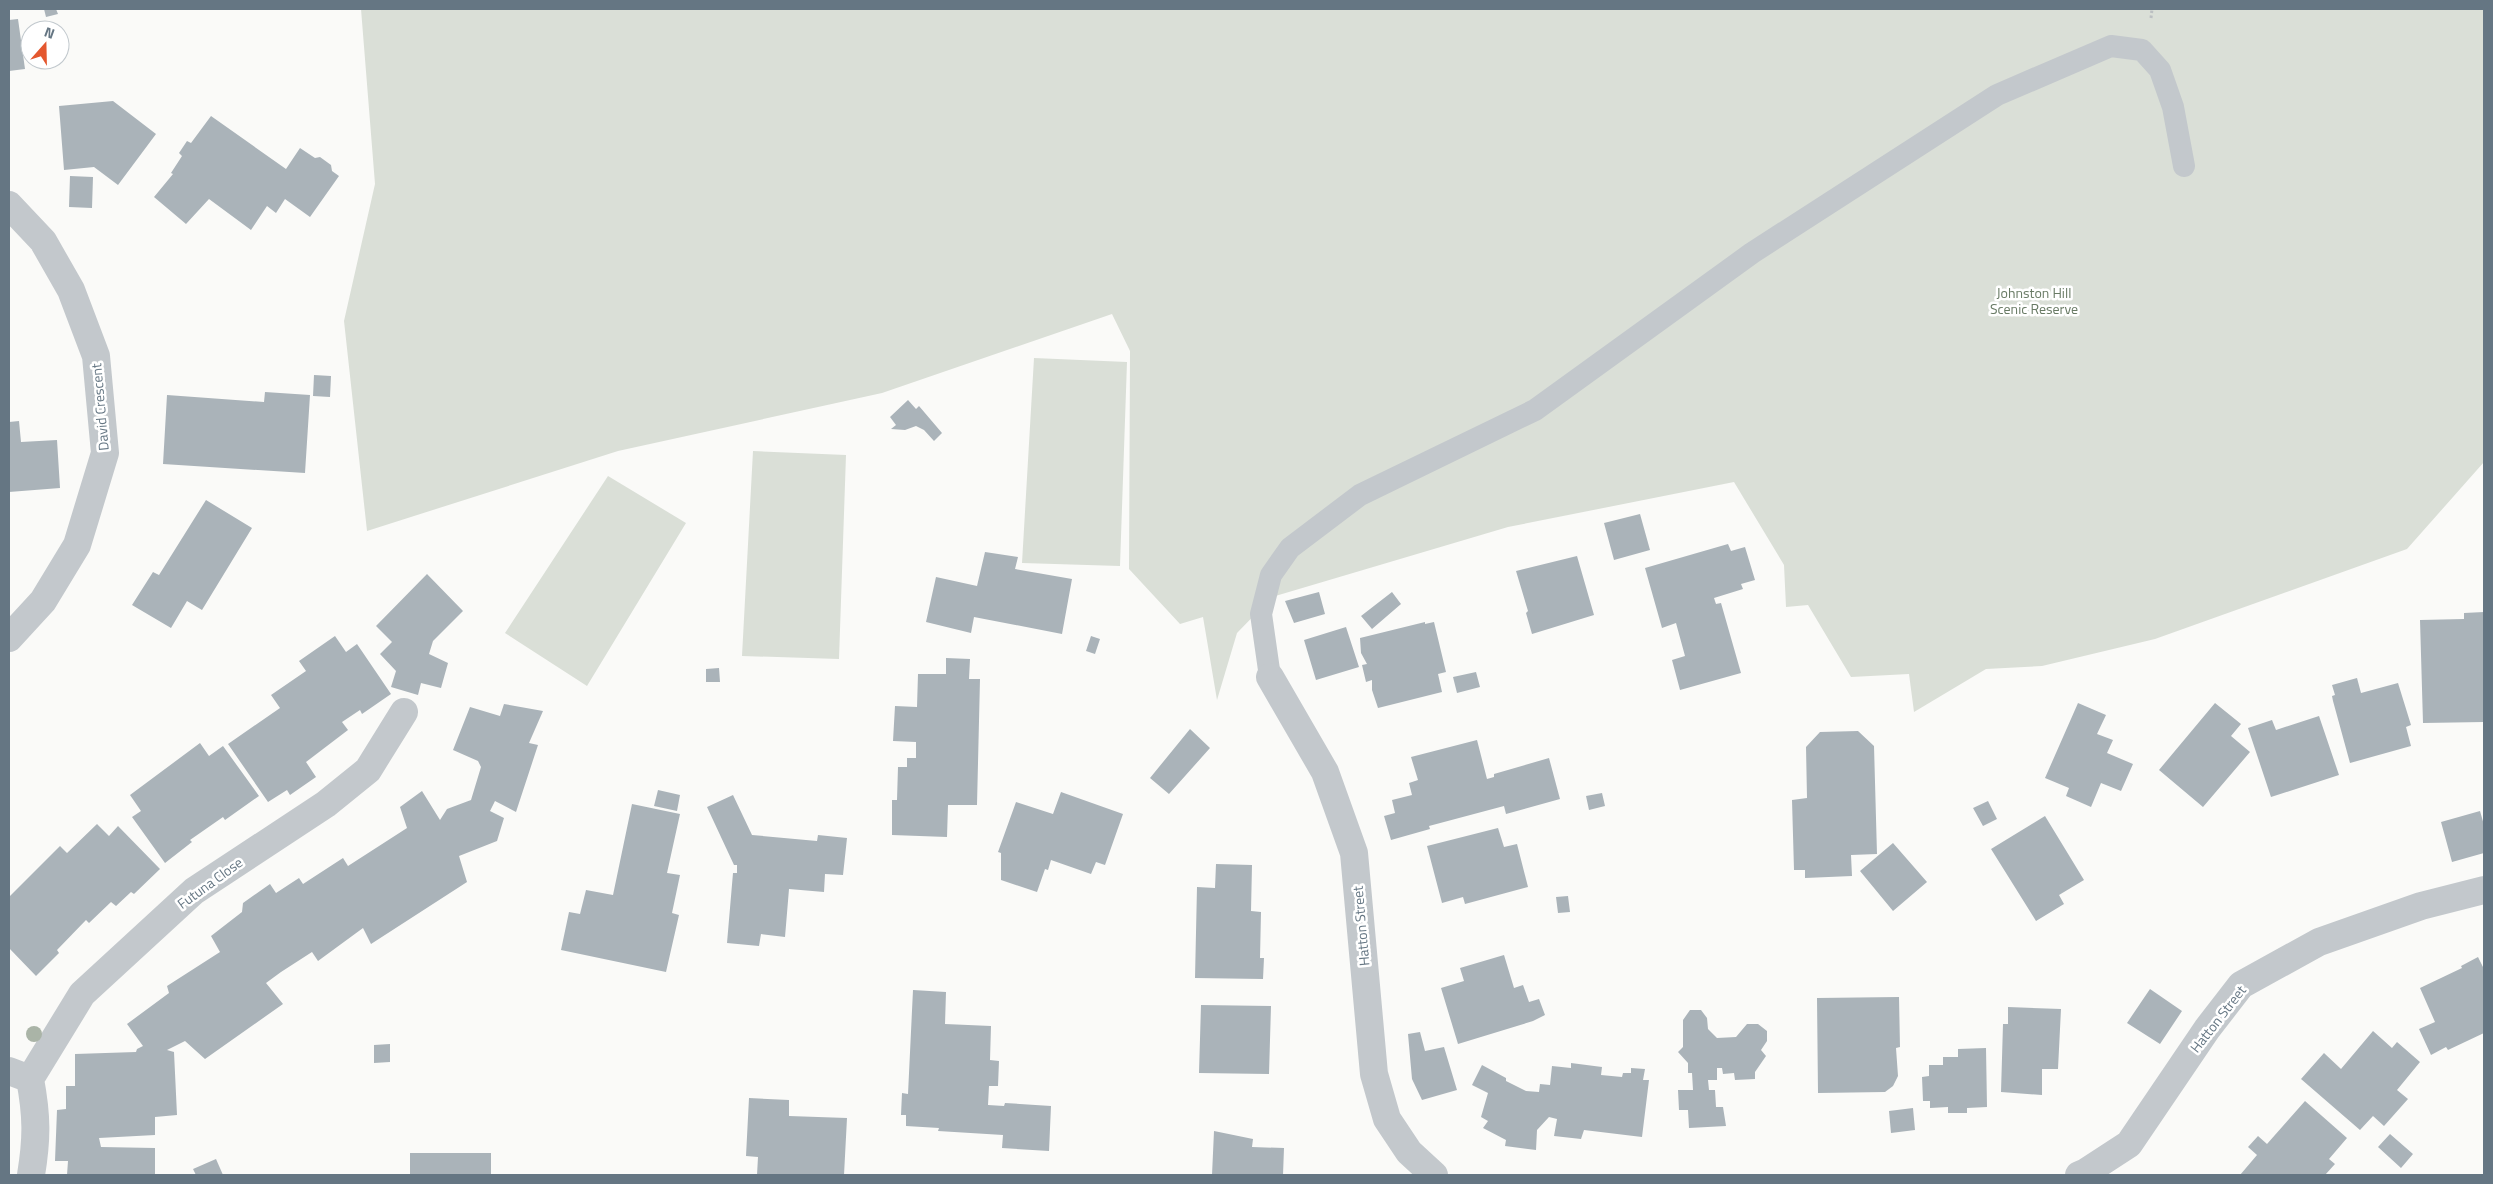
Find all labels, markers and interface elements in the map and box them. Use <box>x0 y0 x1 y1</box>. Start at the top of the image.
north arrow <box>20 20 70 70</box>
text: N <box>41 21 58 44</box>
park label: Johnston Hill Scenic Reserve <box>1990 282 2078 319</box>
street label: David Crescent <box>85 362 114 452</box>
street label: Futuna Close <box>173 852 247 914</box>
street label: Hatton Street <box>1347 885 1374 967</box>
street label: Hatton Street <box>2185 980 2251 1057</box>

